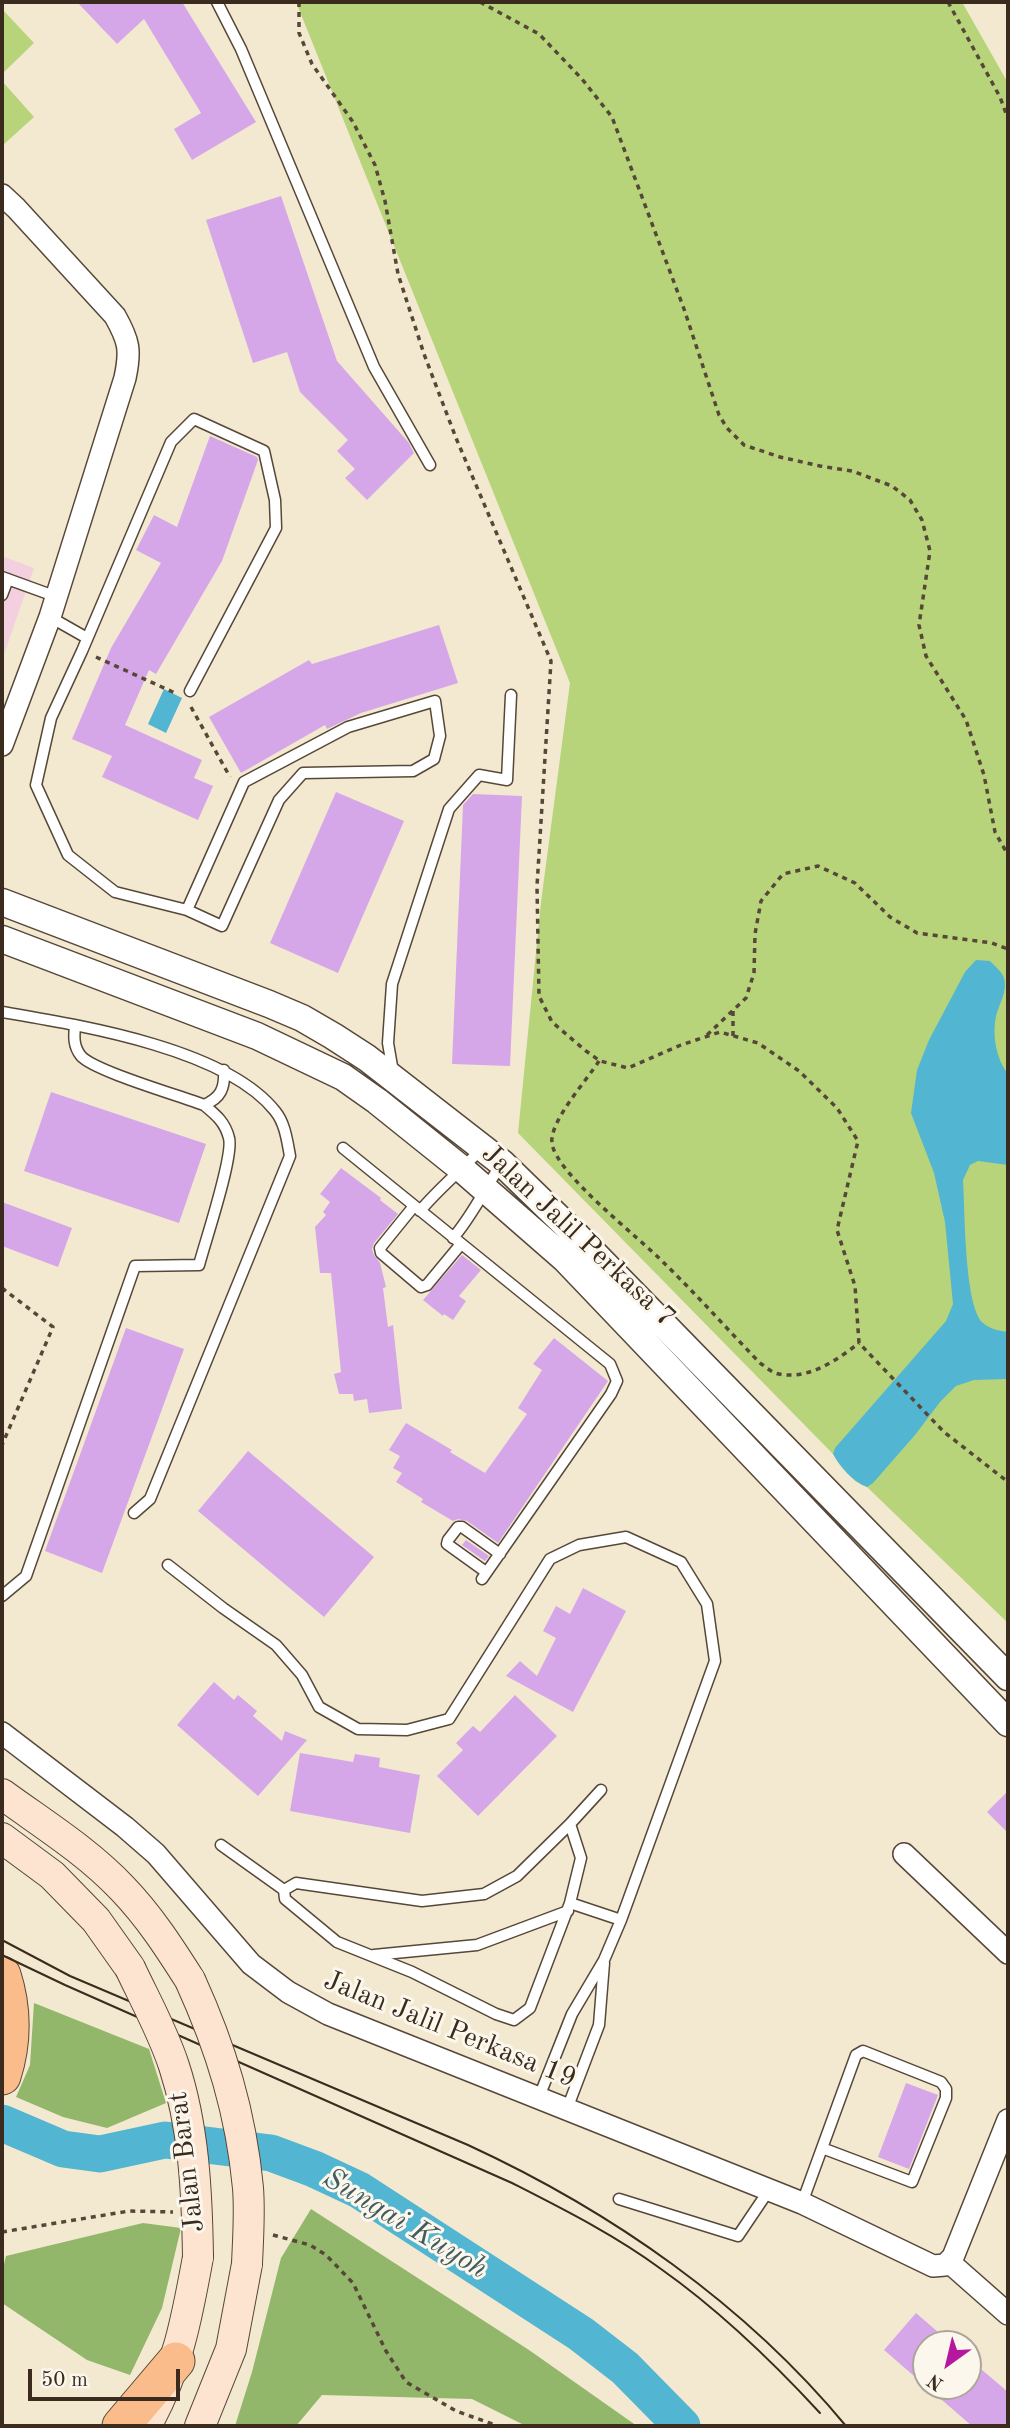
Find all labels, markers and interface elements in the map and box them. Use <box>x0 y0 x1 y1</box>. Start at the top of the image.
street label: Jalan Jalil Perkasa 7 <box>474 1137 682 1335</box>
street label: Jalan Jalil Perkasa 19 <box>319 1964 581 2096</box>
street label: Jalan Barat <box>162 2090 212 2234</box>
water label: Sungai Kuyoh <box>316 2161 494 2287</box>
north arrow <box>912 2330 982 2400</box>
scale bar <box>32 2354 184 2398</box>
text: N <box>925 2369 947 2393</box>
text: 50 m <box>41 2370 88 2391</box>

